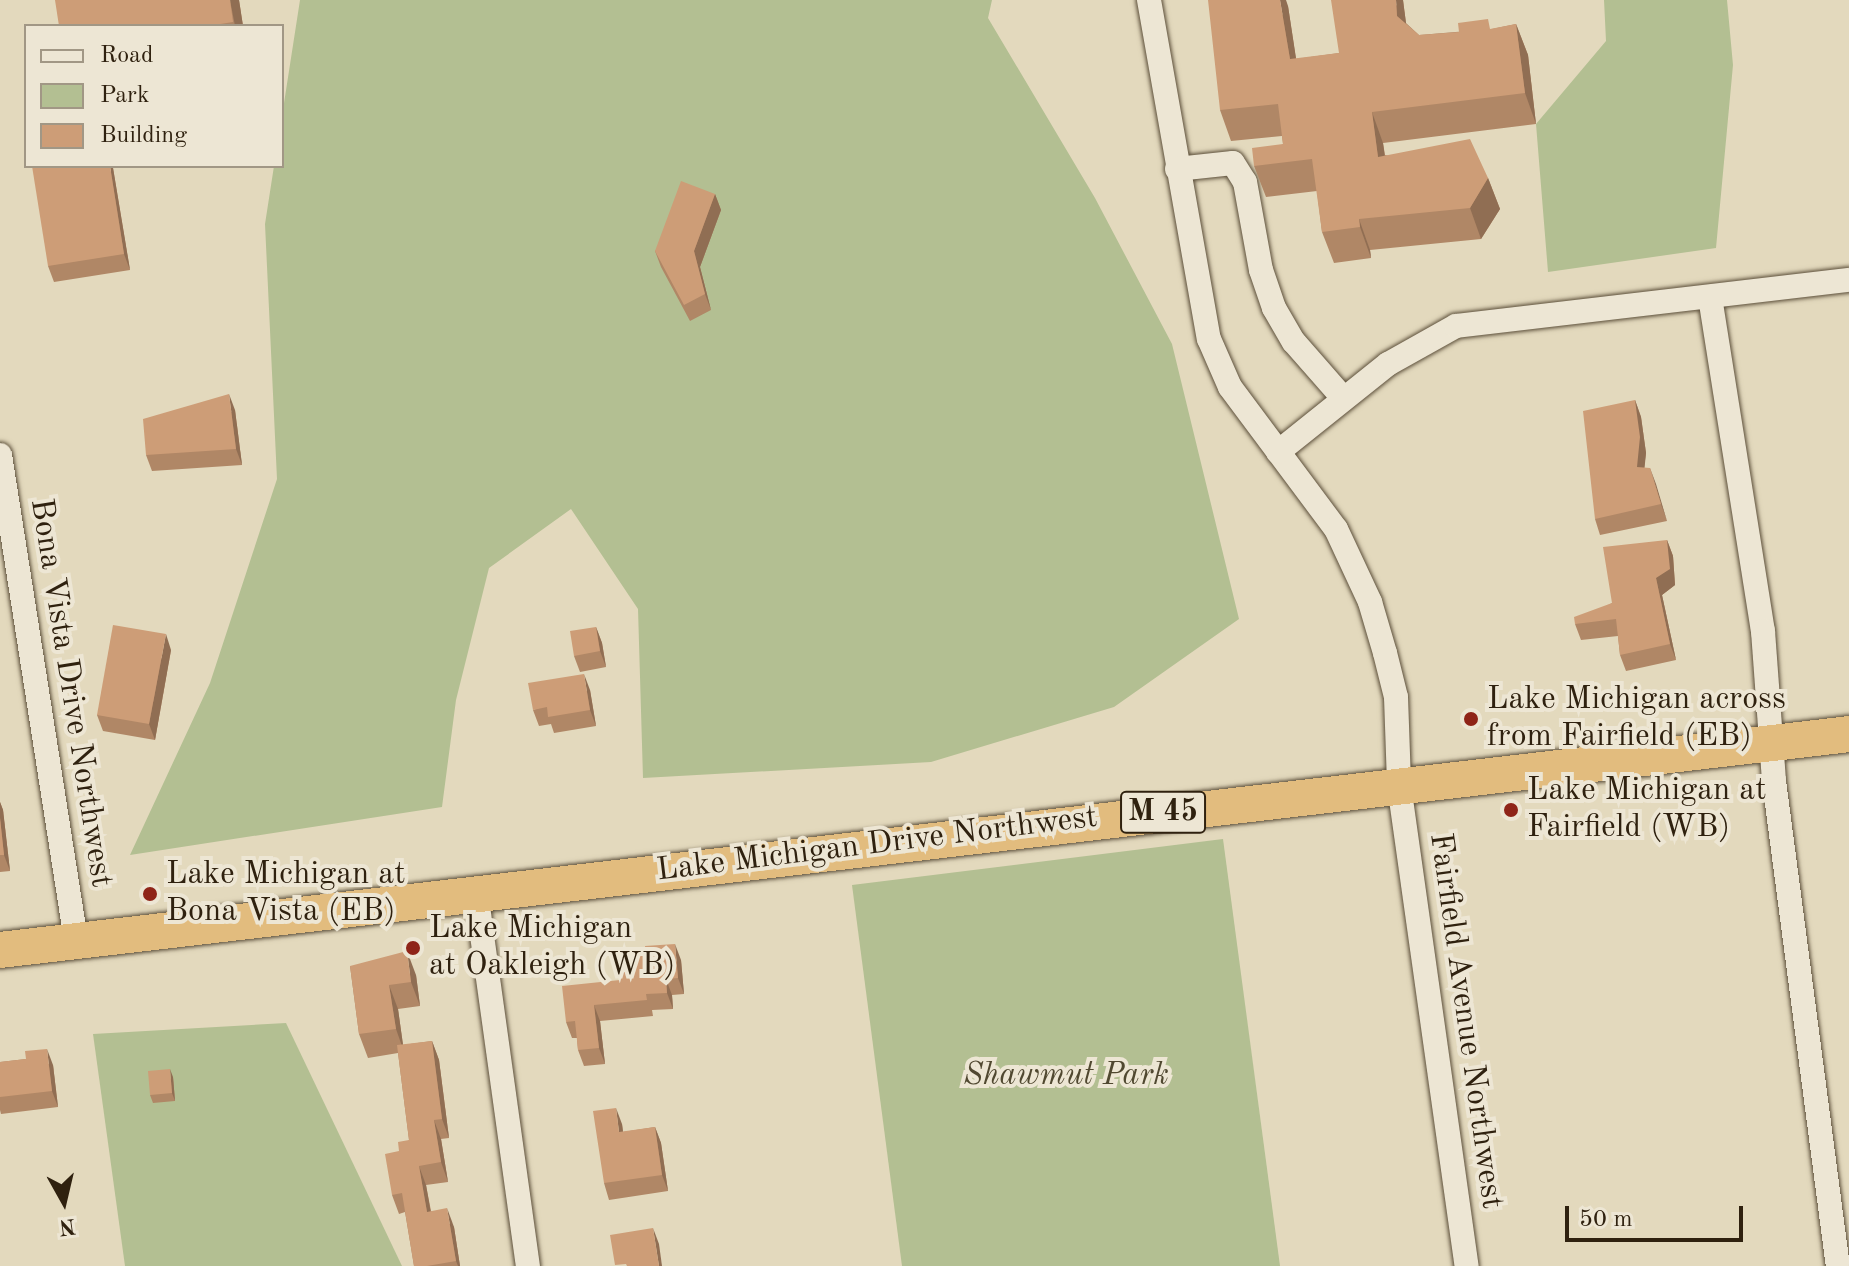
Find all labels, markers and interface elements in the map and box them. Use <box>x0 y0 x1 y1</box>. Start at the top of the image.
legend <box>24 24 284 168</box>
text: Road <box>100 44 153 68</box>
text: Park <box>100 84 149 108</box>
text: Building <box>100 124 187 148</box>
street label: Bona Vista Drive Northwest <box>20 496 120 890</box>
place label: Lake Michigan across from Fairfield (EB) <box>1487 682 1786 757</box>
marker: Lake Michigan across from Fairfield (EB) <box>1462 710 1480 728</box>
place label: Lake Michigan at Fairfield (WB) <box>1527 773 1766 848</box>
road number: M 45 <box>1119 786 1207 838</box>
street label: Lake Michigan Drive Northwest <box>655 799 1099 891</box>
marker: Lake Michigan at Fairfield (WB) <box>1502 801 1520 819</box>
street label: Fairfield Avenue Northwest <box>1420 831 1510 1211</box>
place label: Lake Michigan at Bona Vista (EB) <box>166 857 405 932</box>
marker: Lake Michigan at Bona Vista (EB) <box>141 885 159 903</box>
place label: Lake Michigan at Oakleigh (WB) <box>429 911 675 986</box>
marker: Lake Michigan at Oakleigh (WB) <box>404 939 422 957</box>
park label: Shawmut Park <box>963 1057 1169 1095</box>
north arrow <box>24 1162 104 1242</box>
scale bar <box>1569 1190 1747 1240</box>
text: 50 m <box>1579 1208 1633 1232</box>
text: N <box>57 1214 77 1238</box>

